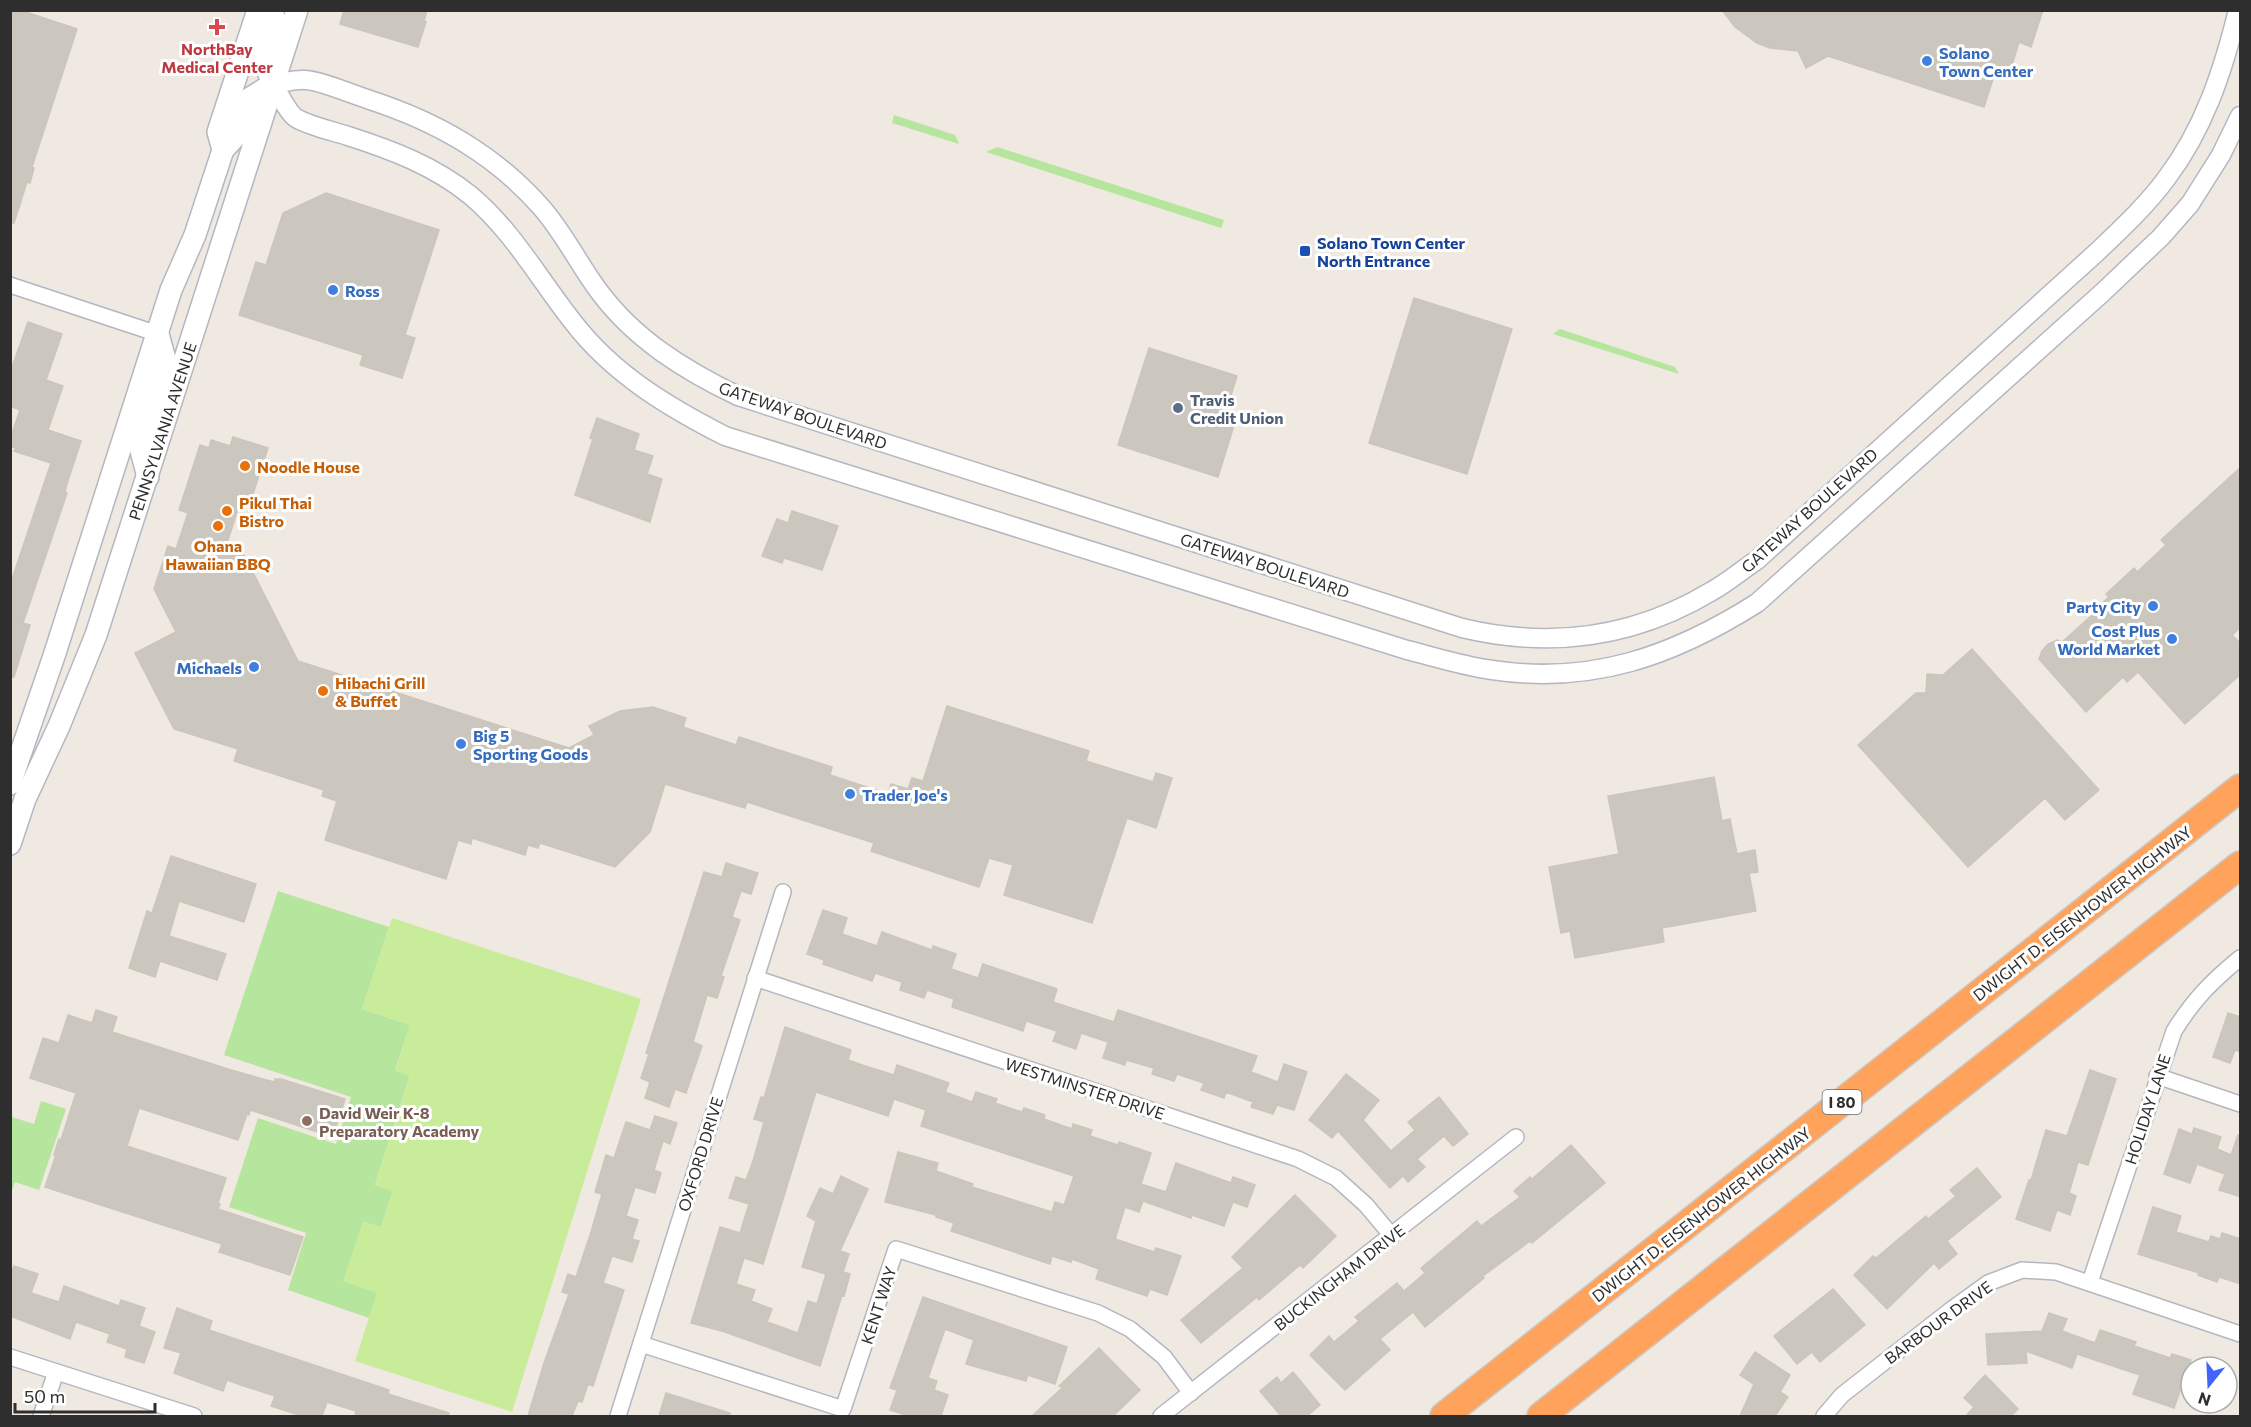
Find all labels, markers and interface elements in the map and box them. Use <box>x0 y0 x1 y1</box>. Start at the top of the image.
marker: NorthBay Medical Center <box>208 18 226 36</box>
place label: NorthBay Medical Center <box>161 39 273 76</box>
place label: Solano Town Center <box>1939 43 2034 80</box>
marker: Solano Town Center <box>1920 54 1934 68</box>
place label: Solano Town Center North Entrance <box>1317 233 1466 270</box>
marker: Solano Town Center North Entrance <box>1298 244 1312 258</box>
place label: Ross <box>345 281 380 300</box>
marker: Ross <box>326 283 340 297</box>
street label: PENNSYLVANIA AVENUE <box>124 340 200 522</box>
street label: GATEWAY BOULEVARD <box>716 377 890 453</box>
place label: Travis Credit Union <box>1190 390 1284 427</box>
marker: Travis Credit Union <box>1171 401 1185 415</box>
street label: GATEWAY BOULEVARD <box>1737 444 1881 576</box>
place label: Noodle House <box>257 457 360 476</box>
marker: Noodle House <box>238 459 252 473</box>
place label: Pikul Thai Bistro <box>239 493 312 530</box>
marker: Pikul Thai Bistro <box>220 504 234 518</box>
marker: Ohana Hawaiian BBQ <box>211 519 225 533</box>
street label: GATEWAY BOULEVARD <box>1178 529 1352 601</box>
place label: Ohana Hawaiian BBQ <box>165 536 271 573</box>
place label: Party City <box>2066 597 2141 616</box>
marker: Party City <box>2146 599 2160 613</box>
place label: Cost Plus World Market <box>2057 621 2160 658</box>
marker: Cost Plus World Market <box>2165 632 2179 646</box>
place label: Michaels <box>176 658 242 677</box>
marker: Michaels <box>247 660 261 674</box>
place label: Hibachi Grill & Buffet <box>335 673 425 710</box>
marker: Hibachi Grill & Buffet <box>316 684 330 698</box>
place label: Big 5 Sporting Goods <box>473 726 588 763</box>
marker: Big 5 Sporting Goods <box>454 737 468 751</box>
place label: Trader Joe's <box>862 785 948 804</box>
marker: Trader Joe's <box>843 787 857 801</box>
street label: DWIGHT D. EISENHOWER HIGHWAY <box>1969 821 2196 1004</box>
street label: HOLIDAY LANE <box>2120 1051 2174 1167</box>
street label: WESTMINSTER DRIVE <box>1003 1053 1167 1123</box>
road number: I 80 <box>1822 1090 1862 1114</box>
street label: OXFORD DRIVE <box>674 1094 726 1214</box>
place label: David Weir K-8 Preparatory Academy <box>319 1103 479 1140</box>
marker: David Weir K-8 Preparatory Academy <box>300 1114 314 1128</box>
street label: DWIGHT D. EISENHOWER HIGHWAY <box>1588 1122 1815 1305</box>
street label: BUCKINGHAM DRIVE <box>1270 1220 1408 1334</box>
street label: KENT WAY <box>856 1263 900 1346</box>
street label: BARBOUR DRIVE <box>1880 1277 1996 1367</box>
north arrow <box>2179 1355 2239 1415</box>
scale bar <box>15 1376 154 1414</box>
text: 50 m <box>24 1385 65 1407</box>
text: N <box>2196 1389 2213 1411</box>

